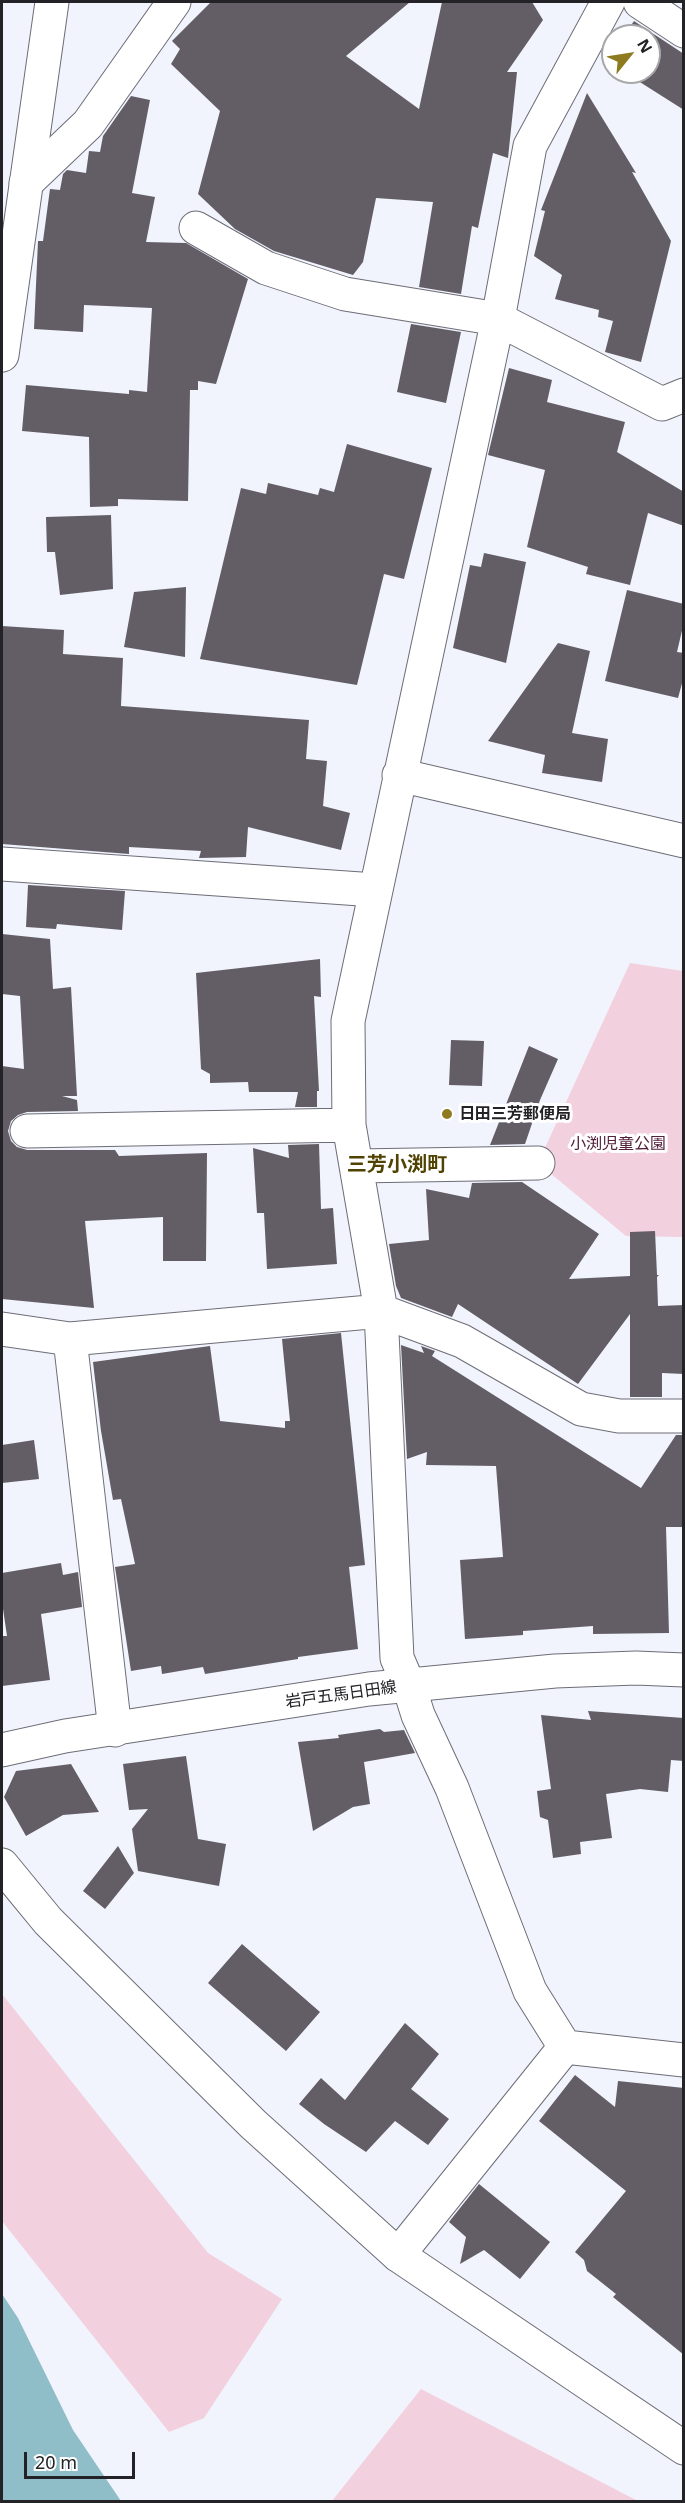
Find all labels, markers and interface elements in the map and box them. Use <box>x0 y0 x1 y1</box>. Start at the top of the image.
north arrow <box>601 24 661 84</box>
text: N <box>632 35 658 57</box>
place label: 日田三芳郵便局 <box>459 1104 571 1124</box>
marker: 日田三芳郵便局 <box>440 1107 454 1121</box>
park label: 小渕児童公園 <box>570 1134 666 1154</box>
district label: 三芳小渕町 <box>347 1153 447 1177</box>
street label: 岩戸五馬日田線 <box>284 1678 398 1712</box>
scale bar <box>27 2440 138 2478</box>
text: 20 m <box>35 2450 77 2474</box>

